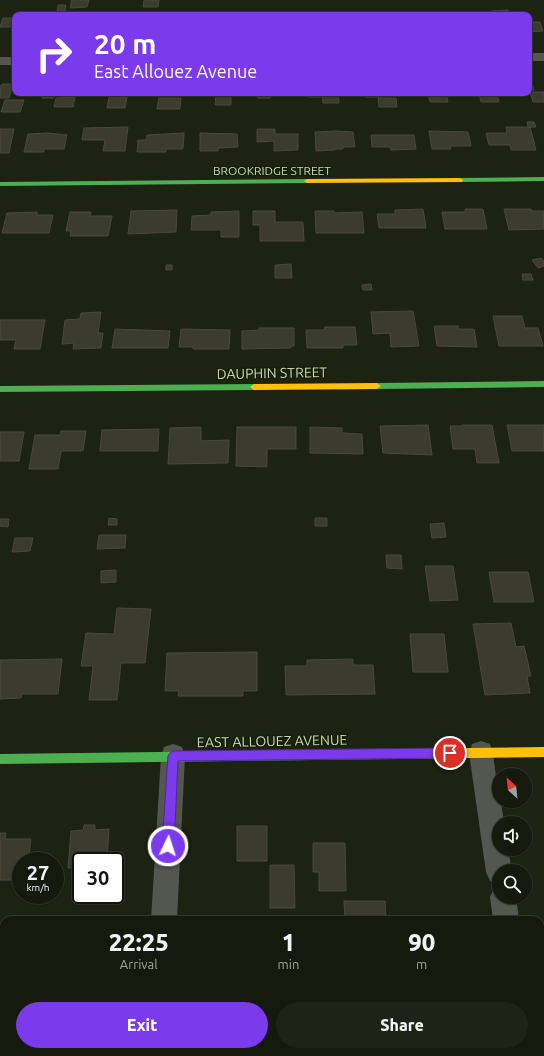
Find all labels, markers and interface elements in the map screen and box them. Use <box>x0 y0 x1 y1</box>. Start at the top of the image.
icon: right <box>28 28 80 80</box>
text: 20 m <box>94 28 156 59</box>
text: East Allouez Avenue <box>94 61 257 81</box>
street label: BROOKRIDGE STREET <box>213 164 331 177</box>
street label: DAUPHIN STREET <box>217 364 328 382</box>
street label: EAST ALLOUEZ AVENUE <box>197 732 348 750</box>
pin <box>433 736 467 770</box>
icon: arrive <box>439 742 461 764</box>
north arrow <box>492 768 532 808</box>
map controls <box>492 768 532 904</box>
button: sound <box>492 816 532 856</box>
position arrow <box>147 825 189 867</box>
speed limit sign: 30 <box>72 852 124 904</box>
text: 27 <box>27 861 49 884</box>
button: search <box>492 864 532 904</box>
text: km/h <box>26 882 50 893</box>
text: 22:25 <box>109 929 169 956</box>
text: 1 <box>282 929 295 956</box>
text: 90 <box>408 929 435 956</box>
text: Arrival <box>120 957 158 971</box>
text: min <box>278 957 299 971</box>
text: m <box>416 957 427 971</box>
button: Exit <box>16 1002 268 1048</box>
button: Share <box>276 1002 528 1048</box>

